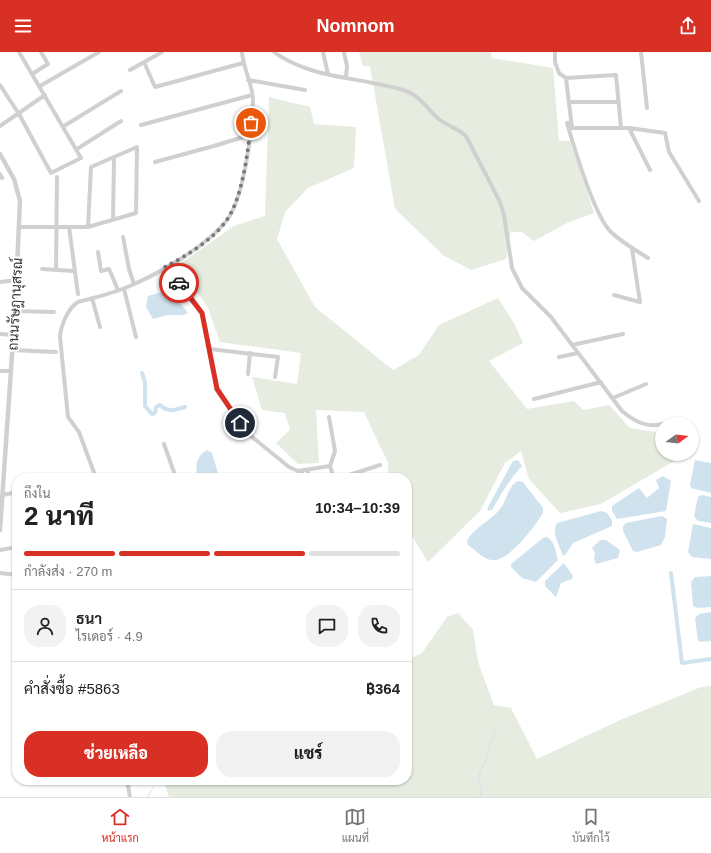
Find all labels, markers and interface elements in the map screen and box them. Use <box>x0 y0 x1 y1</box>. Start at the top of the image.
icon: menu <box>12 15 34 37</box>
icon: share <box>677 15 699 37</box>
text: Nomnom <box>317 16 395 36</box>
pin <box>234 106 268 140</box>
icon: bag <box>240 112 262 134</box>
street label: ถนนรัษฎานุสรณ์ <box>4 257 27 351</box>
courier <box>159 263 199 303</box>
icon: car <box>168 272 190 294</box>
pin <box>223 406 257 440</box>
icon: home <box>229 412 251 434</box>
north arrow <box>655 417 699 461</box>
map controls <box>655 417 699 461</box>
text: ถึงใน <box>24 486 51 501</box>
text: 10:34–10:39 <box>315 499 400 516</box>
text: 2 นาที <box>24 501 94 531</box>
text: กำลังส่ง · 270 m <box>24 564 112 579</box>
button: person <box>24 605 66 647</box>
button: chat <box>306 605 348 647</box>
button: phone <box>358 605 400 647</box>
text: ธนา <box>76 610 102 627</box>
text: ไรเดอร์ · 4.9 <box>76 629 143 644</box>
text: คำสั่งซื้อ #5863 <box>24 680 120 697</box>
text: ฿364 <box>366 680 400 697</box>
button: ช่วยเหลือ <box>24 731 208 777</box>
button: แชร์ <box>216 731 400 777</box>
tab: หน้าแรก <box>101 806 139 845</box>
tab: แผนที่ <box>342 806 369 845</box>
tab: บันทึกไว้ <box>572 806 610 845</box>

